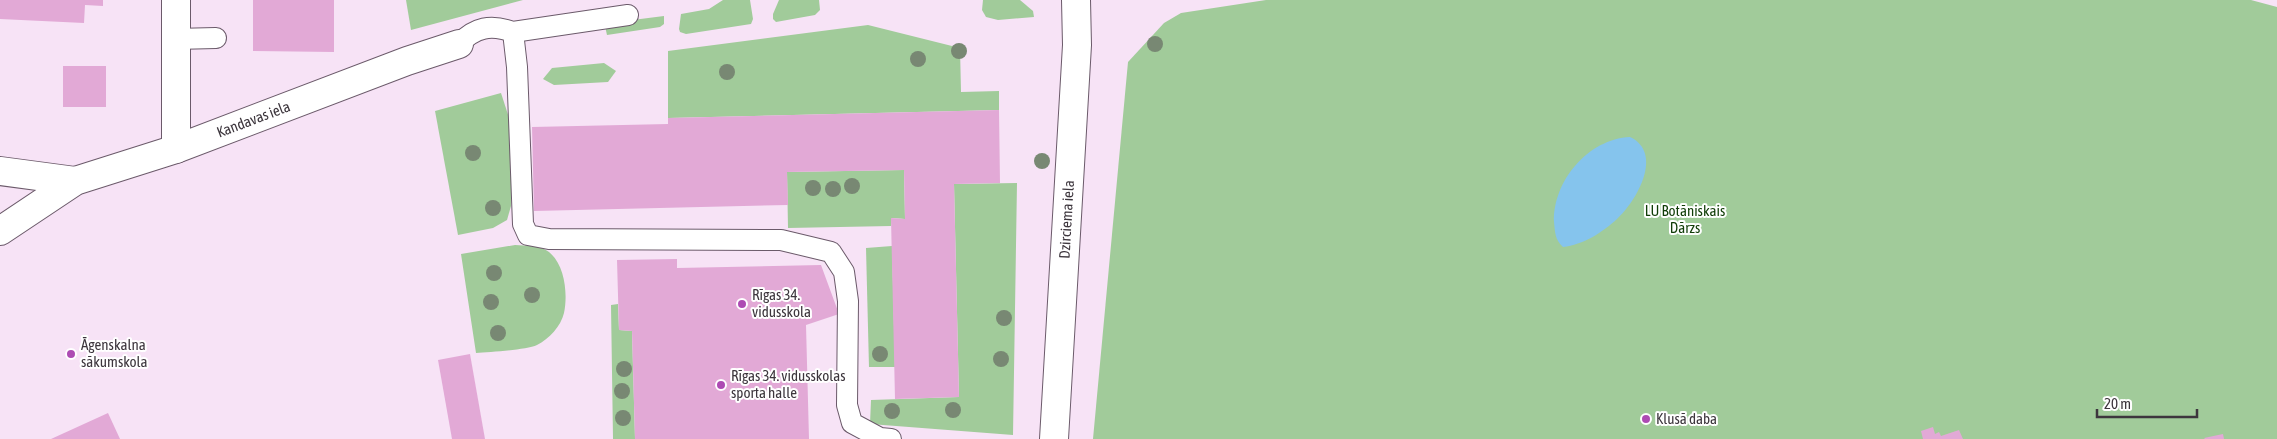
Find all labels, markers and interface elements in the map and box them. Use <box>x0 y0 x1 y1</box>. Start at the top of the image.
street label: Kandavas iela <box>214 97 292 141</box>
street label: Dzirciema iela <box>1056 180 1077 259</box>
park label: LU Botāniskais Dārzs <box>1645 202 1725 236</box>
place label: Rīgas 34. vidusskola <box>752 286 811 320</box>
marker: Rīgas 34. vidusskola <box>736 298 748 310</box>
place label: Āgenskalna sākumskola <box>81 336 148 370</box>
marker: Āgenskalna sākumskola <box>65 348 77 360</box>
place label: Rīgas 34. vidusskolas sporta halle <box>731 367 845 401</box>
marker: Rīgas 34. vidusskolas sporta halle <box>715 379 727 391</box>
scale bar <box>2097 386 2197 418</box>
text: 20 m <box>2104 395 2131 412</box>
place label: Klusā daba <box>1656 410 1717 427</box>
marker: Klusā daba <box>1640 413 1652 425</box>

